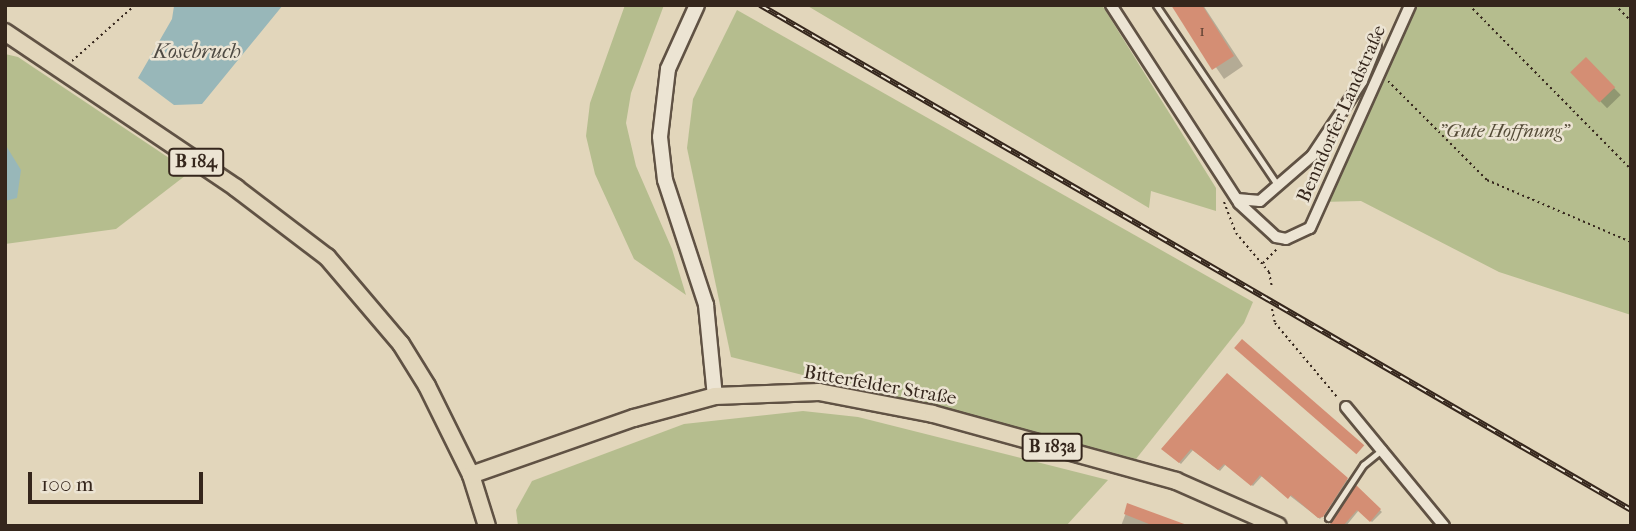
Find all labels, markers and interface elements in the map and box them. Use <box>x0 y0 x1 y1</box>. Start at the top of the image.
house number: 1 <box>1199 21 1205 41</box>
street label: Benndorfer Landstraße <box>1293 22 1391 206</box>
water label: Kosebruch <box>153 38 241 64</box>
park label: "Gute Hoffnung" <box>1439 121 1569 143</box>
road number: B 184 <box>168 148 224 176</box>
street label: Bitterfelder Straße <box>802 361 958 411</box>
road number: B 183a <box>1020 432 1084 462</box>
scale bar <box>32 458 206 502</box>
text: 100 m <box>41 472 94 496</box>

